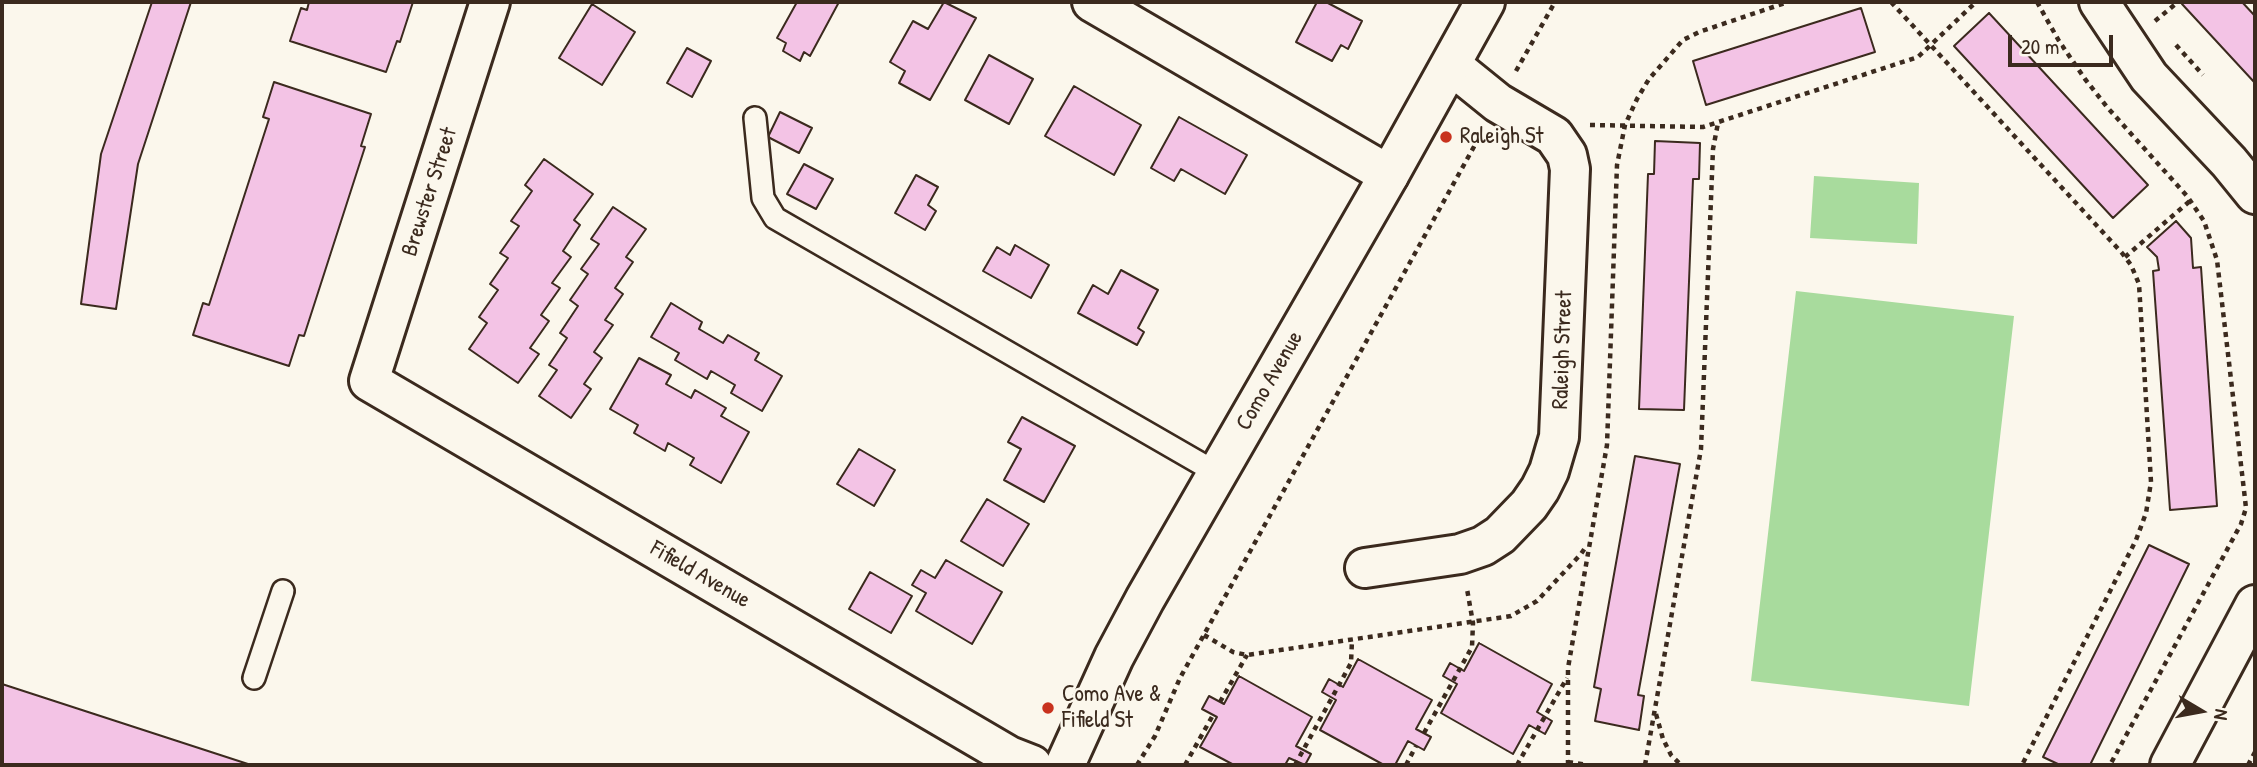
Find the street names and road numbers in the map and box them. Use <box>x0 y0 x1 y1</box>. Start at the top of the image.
street label: Brewster Street <box>396 124 464 260</box>
street label: Raleigh Street <box>1547 290 1579 410</box>
street label: Como Avenue <box>1230 326 1310 436</box>
street label: Fifield Avenue <box>645 535 755 615</box>

